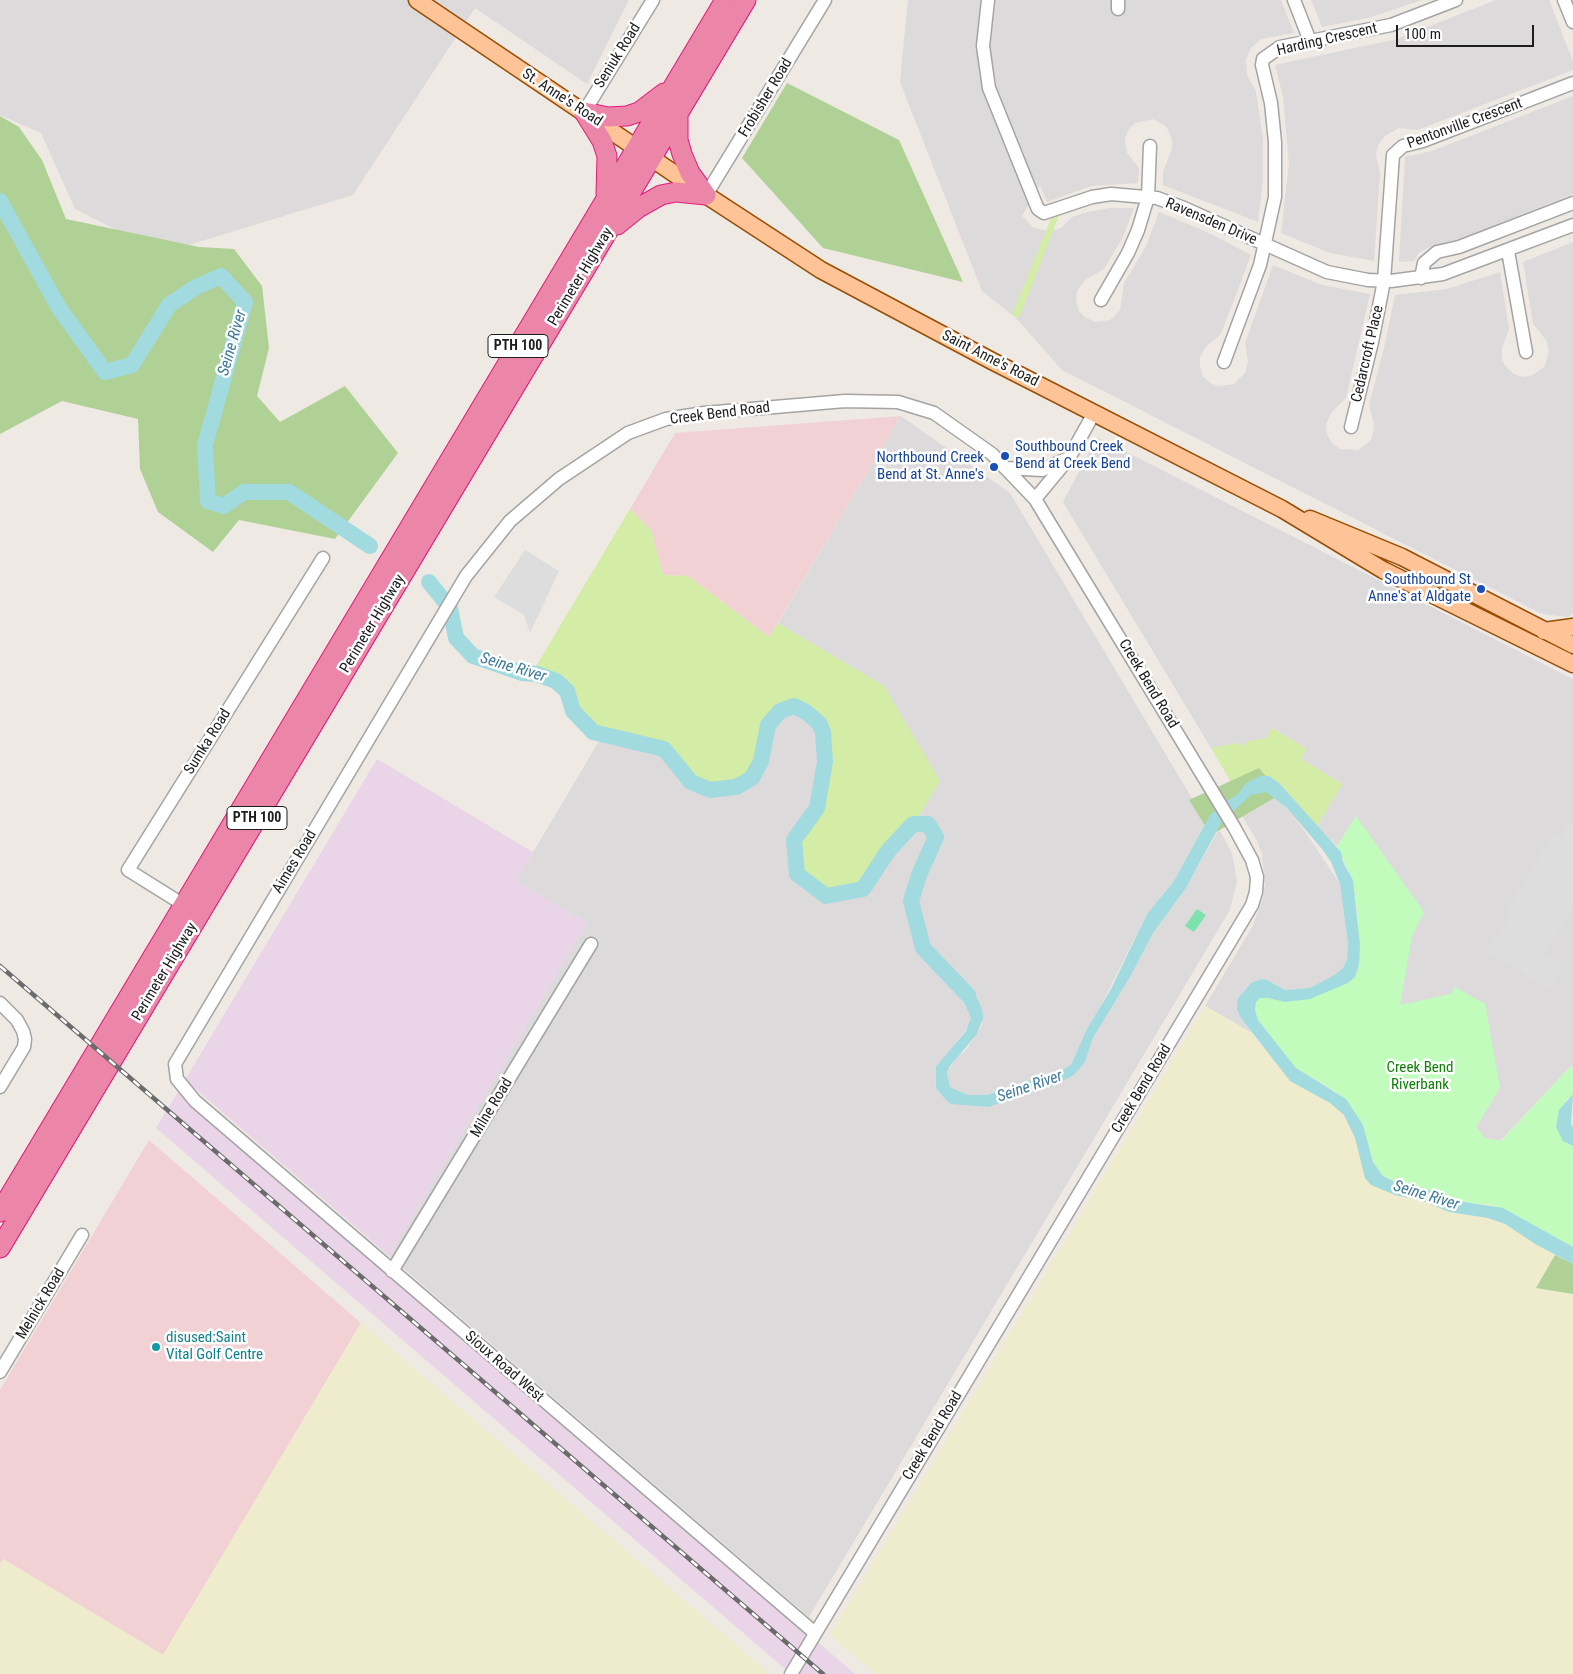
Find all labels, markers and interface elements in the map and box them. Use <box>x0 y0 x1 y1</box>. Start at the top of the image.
scale bar <box>1398 15 1536 47</box>
street label: Seniuk Road <box>591 20 645 92</box>
street label: Harding Crescent <box>1275 20 1379 60</box>
text: 100 m <box>1404 25 1441 43</box>
street label: Frobisher Road <box>735 55 797 141</box>
street label: St. Anne's Road <box>518 65 606 131</box>
street label: Pentonville Crescent <box>1405 95 1525 153</box>
street label: Ravensden Drive <box>1163 195 1259 249</box>
street label: Perimeter Highway <box>545 225 617 329</box>
street label: Cedarcroft Place <box>1348 304 1388 404</box>
water label: Seine River <box>214 308 252 378</box>
street label: Saint Anne's Road <box>939 327 1041 391</box>
road number: PTH 100 <box>488 334 548 358</box>
street label: Creek Bend Road <box>669 399 771 429</box>
place label: Southbound Creek Bend at Creek Bend <box>1015 438 1131 473</box>
place label: Northbound Creek Bend at St. Anne's <box>876 449 984 484</box>
marker: Southbound Creek Bend at Creek Bend <box>999 450 1011 462</box>
marker: Northbound Creek Bend at St. Anne's <box>988 461 1000 473</box>
place label: Southbound St Anne's at Aldgate <box>1368 571 1471 606</box>
street label: Perimeter Highway <box>337 572 409 676</box>
marker: Southbound St Anne's at Aldgate <box>1475 583 1487 595</box>
street label: Creek Bend Road <box>1114 636 1182 732</box>
water label: Seine River <box>478 649 548 687</box>
street label: Sumka Road <box>181 706 235 778</box>
road number: PTH 100 <box>227 806 287 830</box>
street label: Aimes Road <box>269 827 321 897</box>
street label: Perimeter Highway <box>129 920 201 1024</box>
street label: Creek Bend Road <box>1108 1041 1176 1137</box>
park label: Creek Bend Riverbank <box>1386 1059 1454 1094</box>
water label: Seine River <box>995 1067 1065 1107</box>
street label: Milne Road <box>467 1075 517 1141</box>
water label: Seine River <box>1391 1177 1461 1215</box>
street label: Melnick Road <box>13 1265 69 1343</box>
street label: Sioux Road West <box>461 1328 547 1406</box>
place label: disused:Saint Vital Golf Centre <box>166 1329 263 1364</box>
marker: disused:Saint Vital Golf Centre <box>150 1341 162 1353</box>
street label: Creek Bend Road <box>899 1388 967 1484</box>

